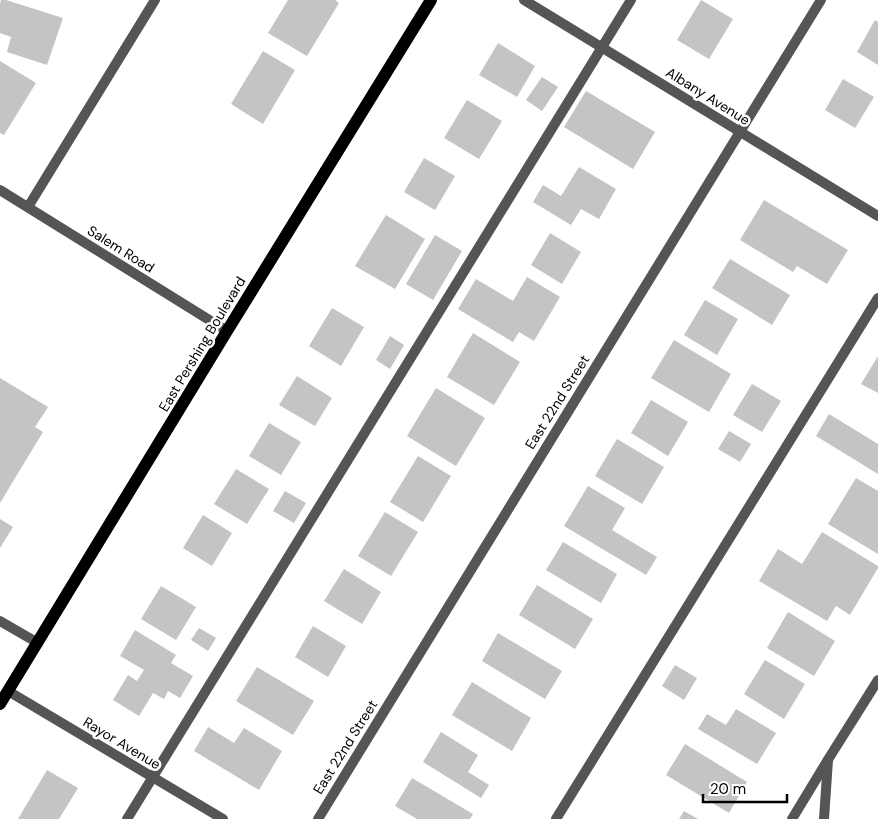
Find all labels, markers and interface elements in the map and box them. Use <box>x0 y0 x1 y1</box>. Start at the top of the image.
street label: Albany Avenue <box>663 63 753 129</box>
street label: Salem Road <box>84 221 158 277</box>
street label: East Pershing Boulevard <box>155 273 249 415</box>
street label: East 22nd Street <box>521 352 593 452</box>
street label: East 22nd Street <box>309 697 381 797</box>
street label: Rayor Avenue <box>80 713 164 773</box>
scale bar <box>703 772 787 804</box>
text: 20 m <box>710 779 746 799</box>

